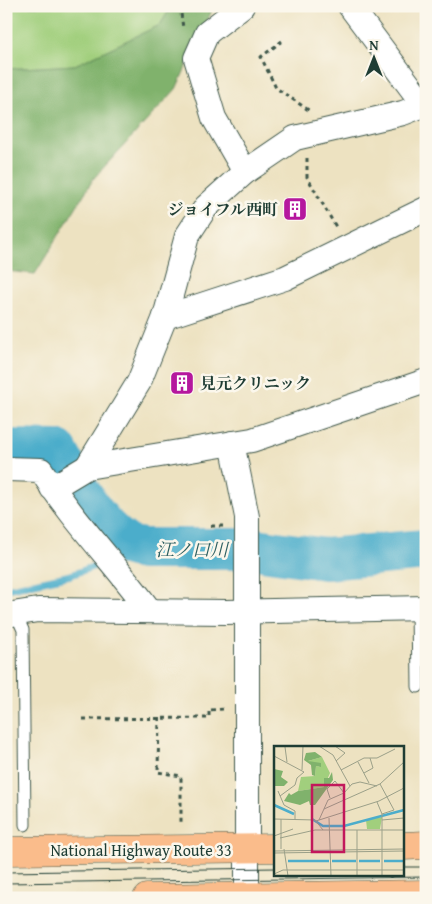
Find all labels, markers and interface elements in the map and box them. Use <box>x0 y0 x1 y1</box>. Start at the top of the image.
north arrow <box>350 32 400 82</box>
text: N <box>369 35 379 55</box>
building icon: ジョイフル西町 <box>282 196 308 222</box>
place label: ジョイフル西町 <box>167 197 278 221</box>
building icon: 見元クリニック <box>169 370 195 396</box>
place label: 見元クリニック <box>200 371 311 395</box>
water label: 江ノ口川 <box>156 536 230 563</box>
inset map <box>274 746 404 876</box>
street label: National Highway Route 33 <box>50 838 232 862</box>

